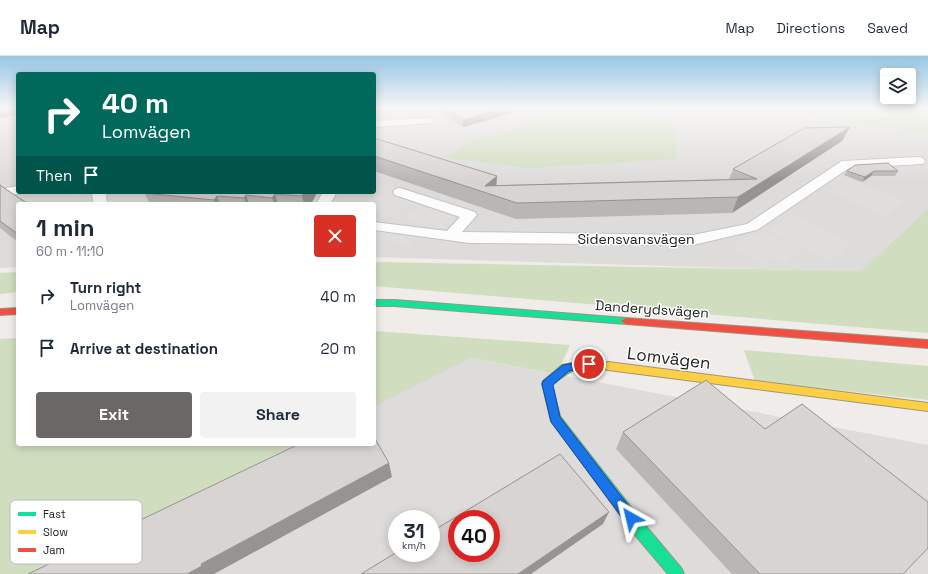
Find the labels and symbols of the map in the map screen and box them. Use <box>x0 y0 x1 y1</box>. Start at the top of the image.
street label: Sidensvansvägen <box>577 230 695 248</box>
street label: Danderydsvägen <box>594 296 710 322</box>
street label: Lomvägen <box>626 342 712 374</box>
pin <box>572 347 606 381</box>
position arrow <box>610 497 652 539</box>
legend <box>10 500 142 564</box>
text: Fast <box>43 507 66 521</box>
speed limit sign: 40 <box>448 510 500 562</box>
text: Slow <box>43 525 68 539</box>
text: Jam <box>43 543 65 557</box>

